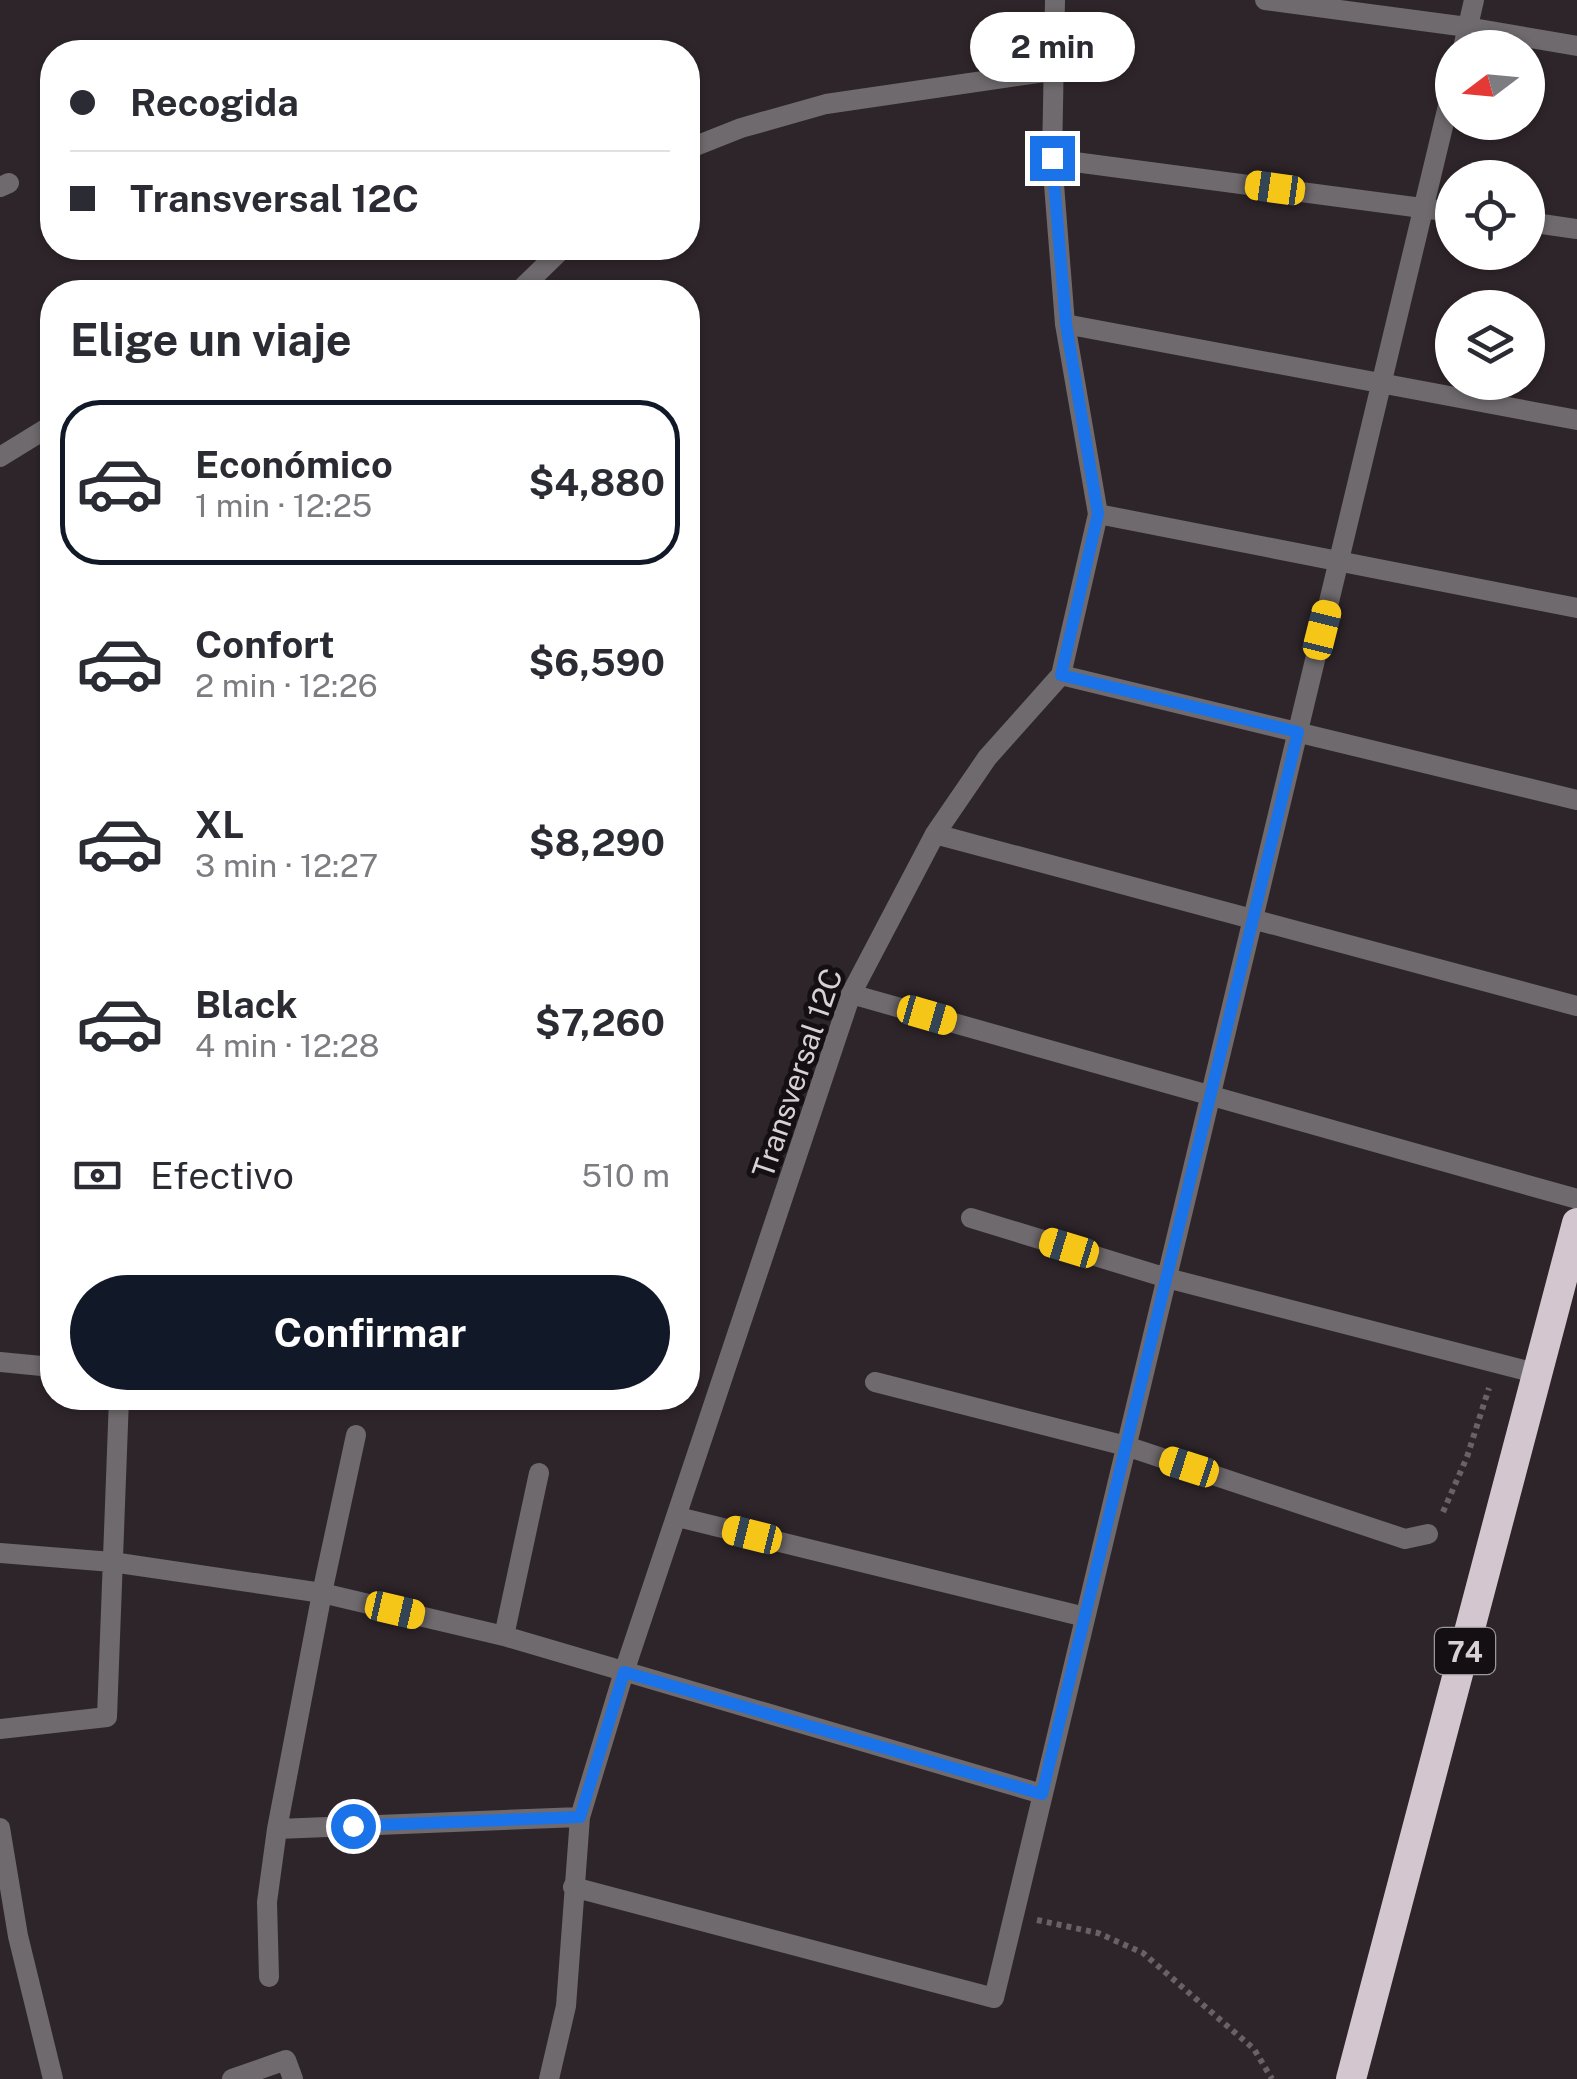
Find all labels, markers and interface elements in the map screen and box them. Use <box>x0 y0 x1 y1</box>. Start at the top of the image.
callout: 2 min <box>970 13 1134 83</box>
text: 2 min <box>1011 28 1094 65</box>
north arrow <box>1435 30 1545 140</box>
map controls <box>1435 30 1545 400</box>
text: Recogida <box>130 80 299 125</box>
route end <box>1030 136 1075 181</box>
button: locate <box>1435 160 1545 270</box>
car <box>1243 169 1307 207</box>
text: Transversal 12C <box>130 176 419 221</box>
button: layers <box>1435 290 1545 400</box>
text: Elige un viaje <box>70 313 352 366</box>
icon: car <box>75 438 165 528</box>
text: Económico <box>195 442 393 487</box>
text: $4,880 <box>528 460 665 505</box>
text: 1 min · 12:25 <box>195 487 372 524</box>
car <box>1300 597 1344 663</box>
icon: car <box>75 618 165 708</box>
text: Confort <box>195 622 335 667</box>
text: $6,590 <box>528 640 665 685</box>
text: 2 min · 12:26 <box>195 667 378 704</box>
icon: car <box>75 798 165 888</box>
text: XL <box>195 802 244 847</box>
text: $8,290 <box>529 820 665 865</box>
text: 3 min · 12:27 <box>195 847 378 884</box>
street label: Transversal 12C <box>744 963 850 1183</box>
icon: car <box>75 978 165 1068</box>
text: Black <box>195 982 298 1027</box>
car <box>894 992 960 1038</box>
text: $7,260 <box>535 1000 665 1045</box>
text: 4 min · 12:28 <box>195 1027 380 1064</box>
icon: cash <box>70 1148 125 1203</box>
text: Efectivo <box>150 1153 294 1198</box>
text: 510 m <box>581 1157 670 1194</box>
car <box>1036 1225 1102 1271</box>
button: Confirmar <box>70 1275 670 1390</box>
car <box>1156 1443 1222 1491</box>
car <box>719 1513 785 1557</box>
car <box>362 1589 428 1631</box>
road number: 74 <box>1435 1628 1495 1674</box>
route start <box>331 1804 376 1849</box>

